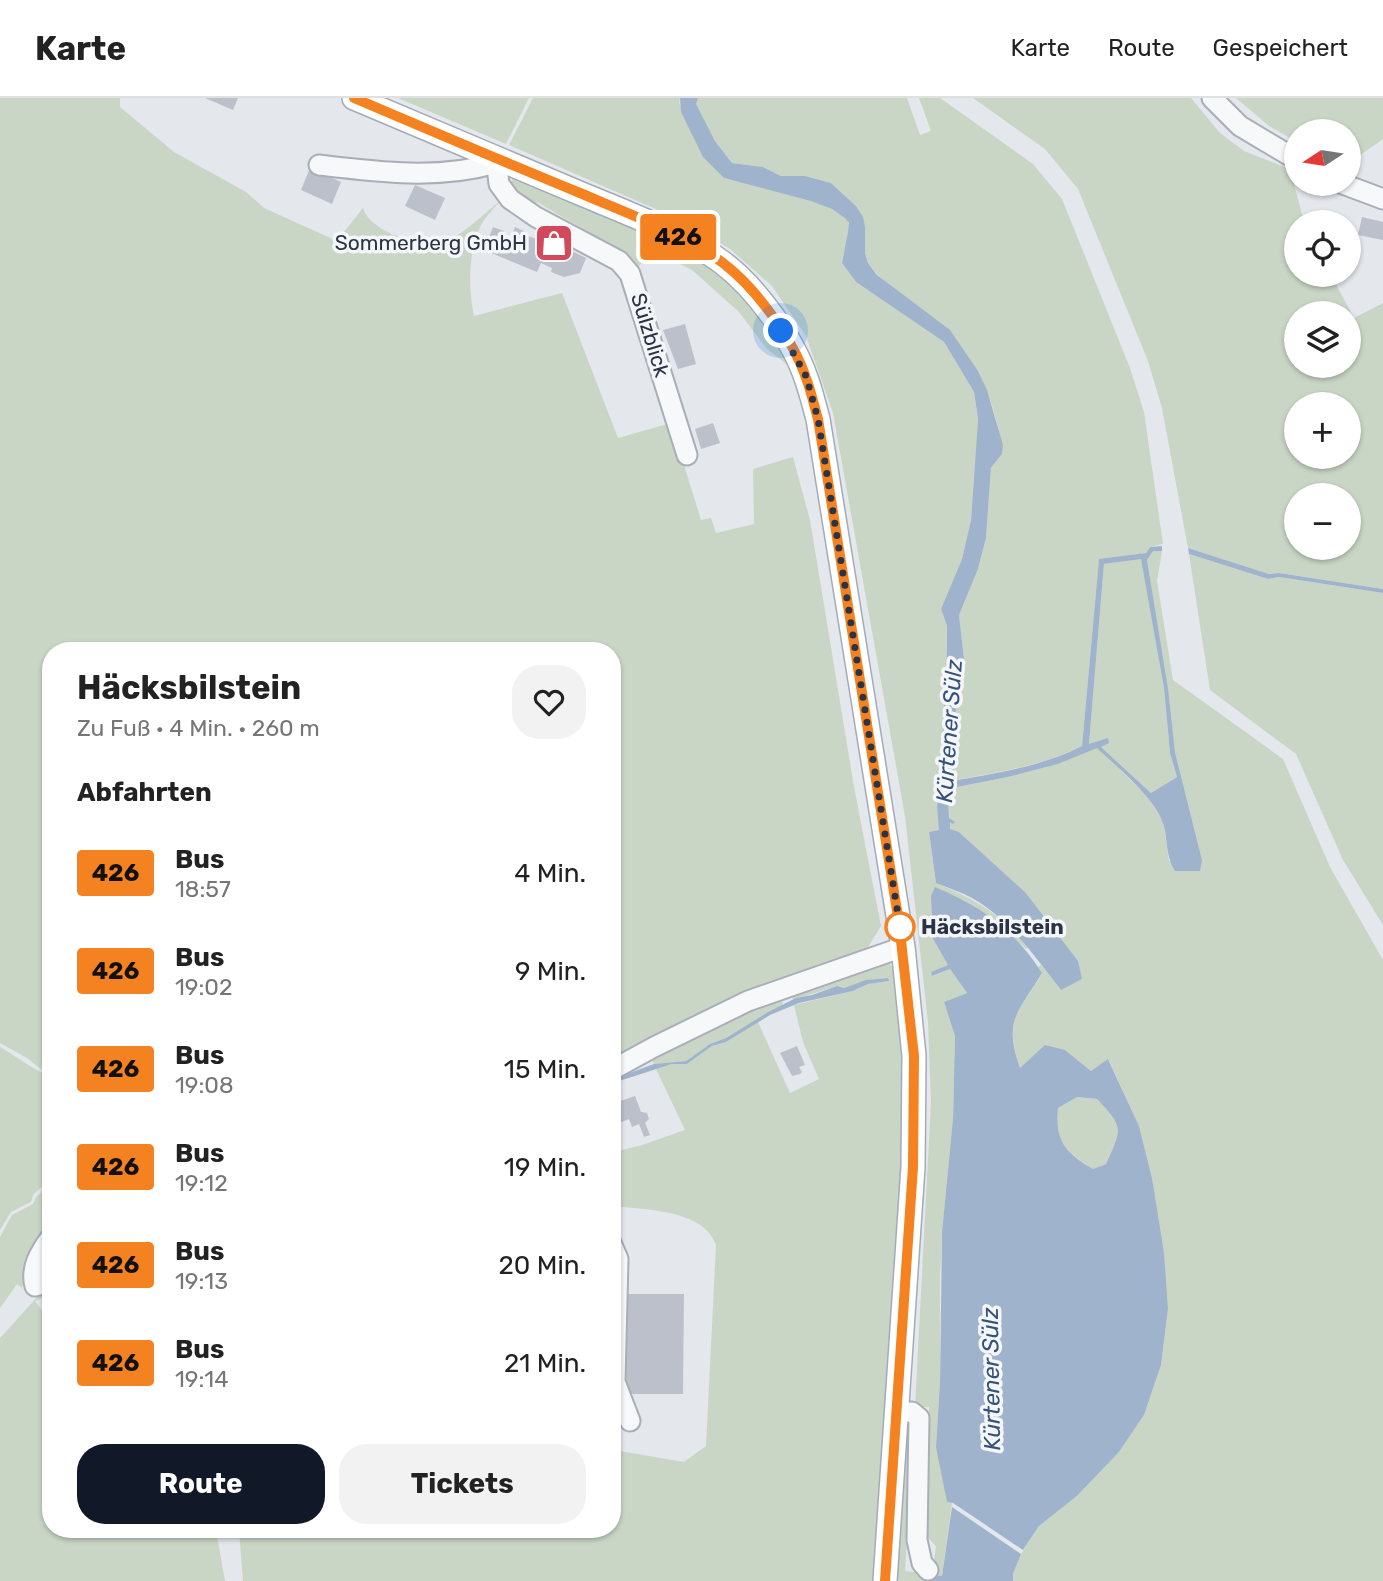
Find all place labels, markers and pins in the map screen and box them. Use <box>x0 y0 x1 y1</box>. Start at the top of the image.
shop icon: Sommerberg GmbH <box>533 222 575 264</box>
place label: Sommerberg GmbH <box>335 230 527 255</box>
marker: Häcksbilstein <box>885 912 915 942</box>
place label: Häcksbilstein <box>921 914 1064 939</box>

